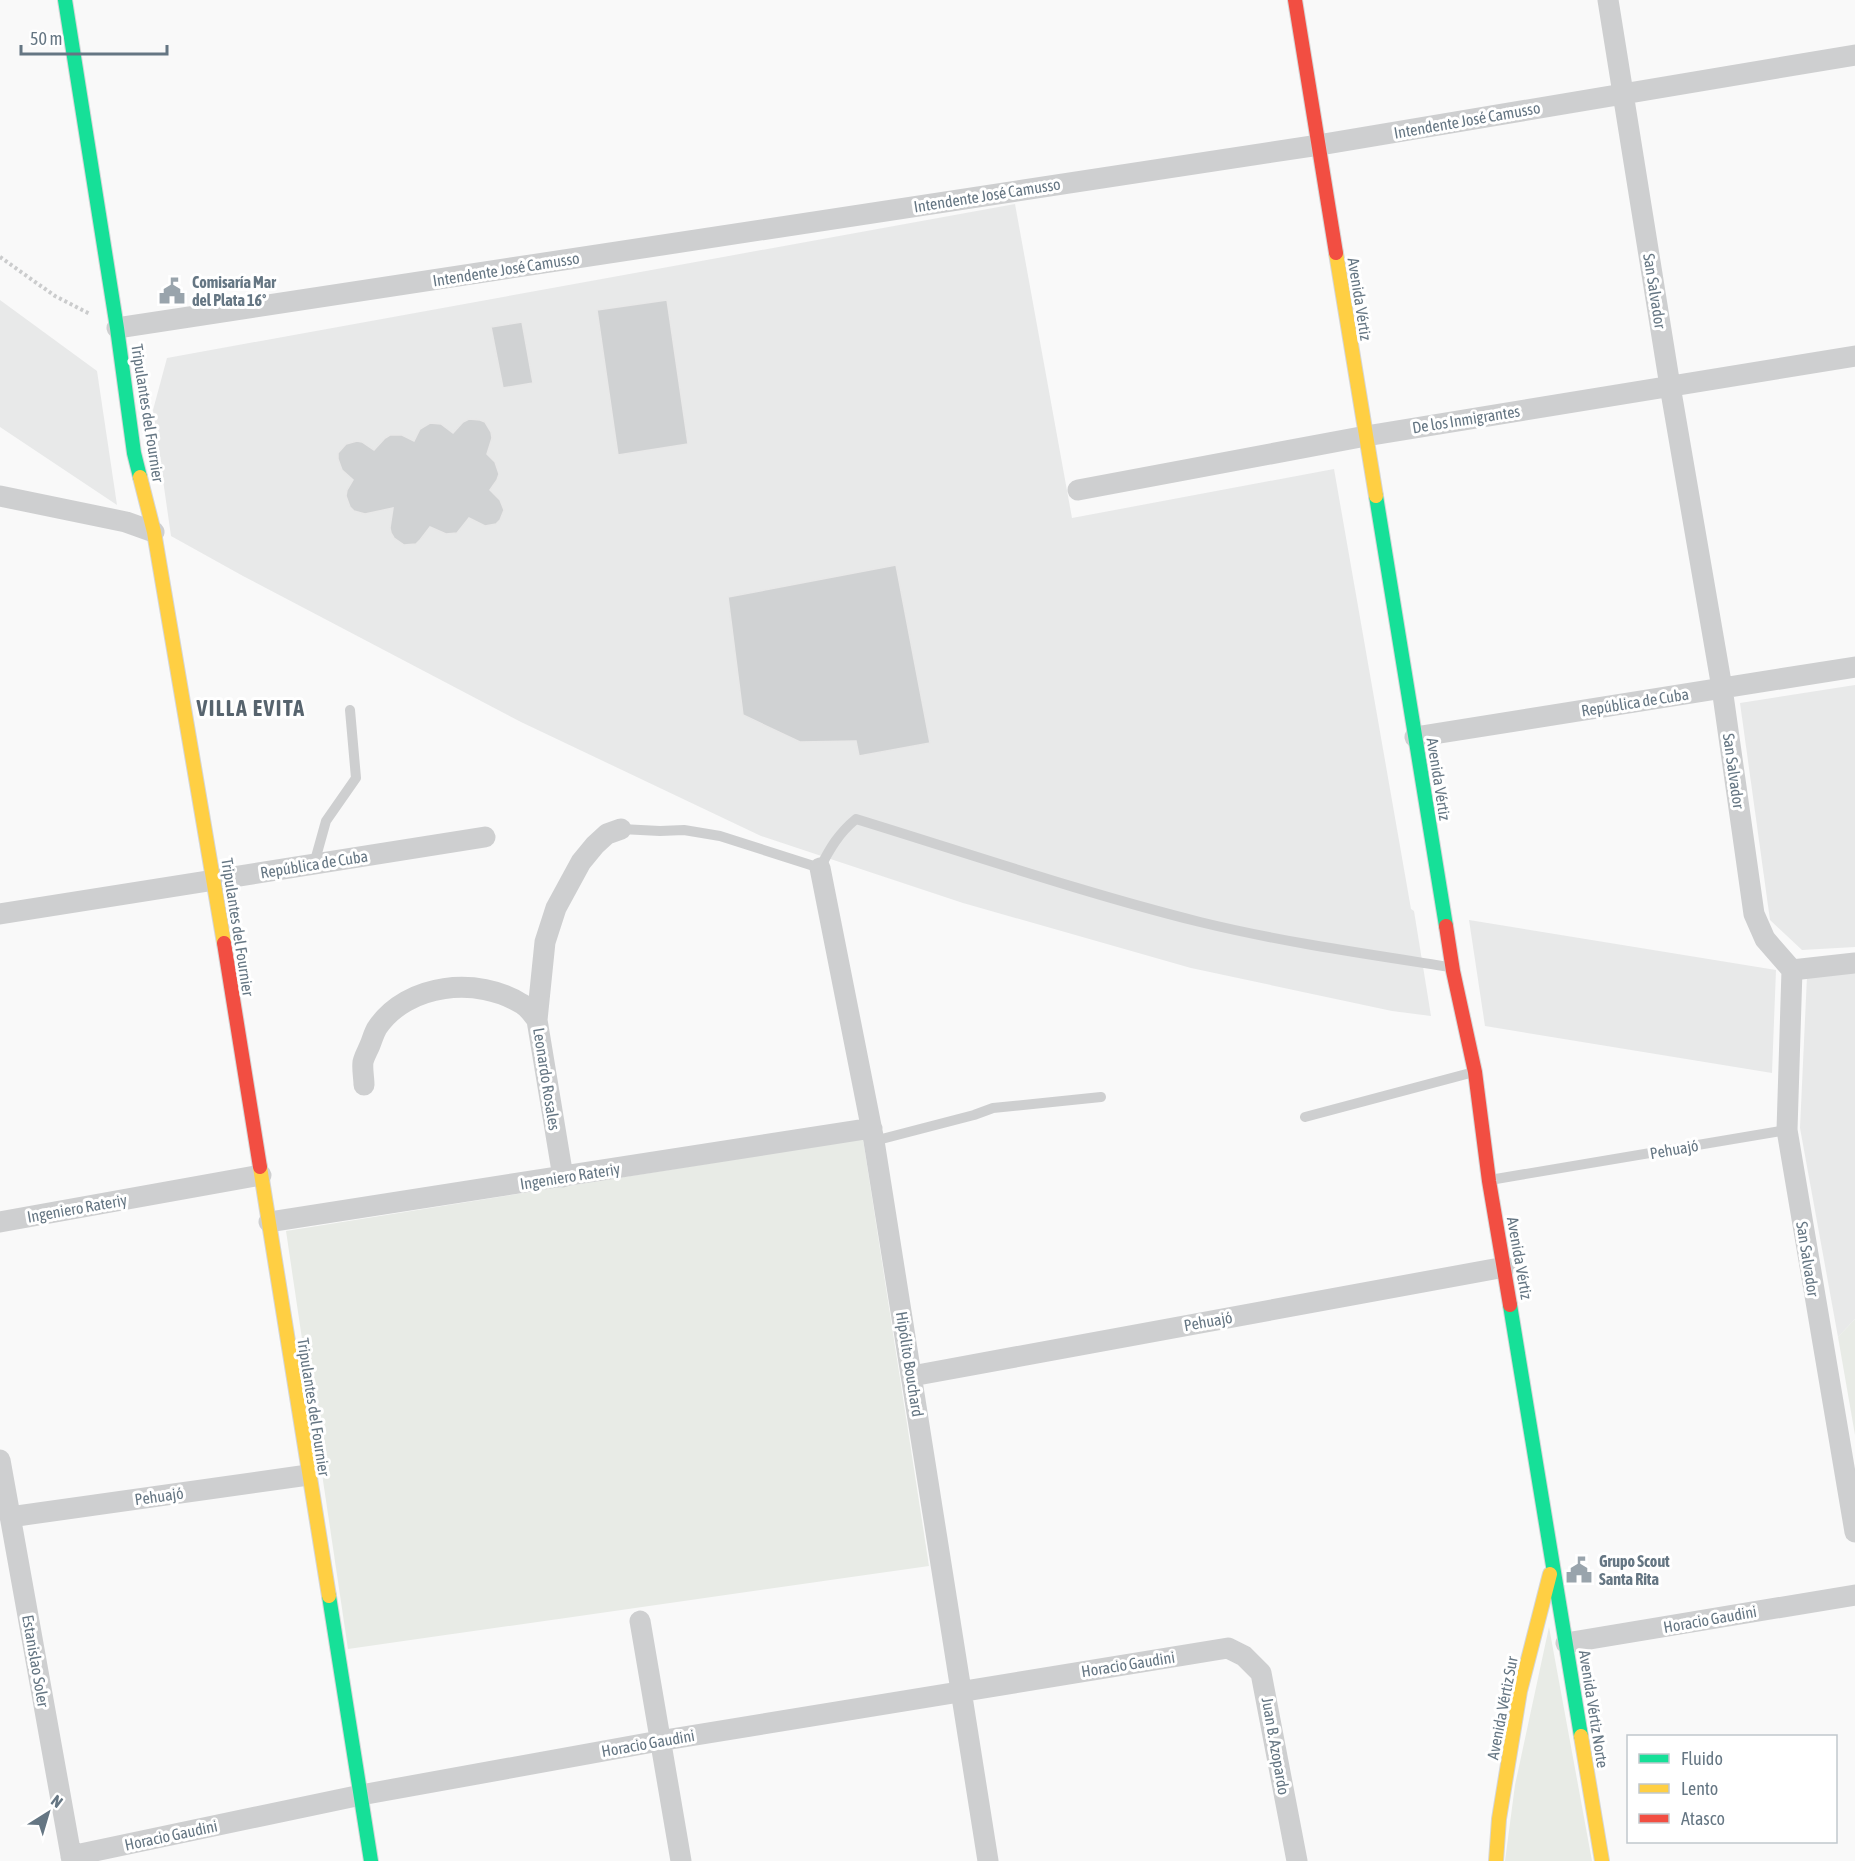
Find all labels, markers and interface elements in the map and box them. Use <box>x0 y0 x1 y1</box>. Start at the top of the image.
scale bar <box>21 18 166 56</box>
text: 50 m <box>30 28 62 49</box>
street label: Intendente José Camusso <box>1392 98 1542 142</box>
street label: Intendente José Camusso <box>912 175 1062 215</box>
street label: Intendente José Camusso <box>431 249 581 289</box>
street label: San Salvador <box>1640 252 1670 330</box>
street label: Avenida Vértiz <box>1345 256 1375 342</box>
place label: Comisaría Mar del Plata 16° <box>192 273 276 309</box>
public building icon: Comisaría Mar del Plata 16° <box>157 276 187 306</box>
street label: Tripulantes del Fournier <box>127 343 168 484</box>
street label: De los Inmigrantes <box>1411 402 1522 437</box>
street label: República de Cuba <box>1580 685 1690 720</box>
district label: VILLA EVITA <box>195 695 306 721</box>
street label: San Salvador <box>1720 732 1748 810</box>
street label: Avenida Vértiz <box>1424 736 1454 822</box>
street label: República de Cuba <box>259 847 369 882</box>
street label: Tripulantes del Fournier <box>217 857 258 998</box>
street label: Leonardo Rosales <box>530 1026 564 1132</box>
street label: Pehuajó <box>1648 1136 1700 1163</box>
street label: Ingeniero Rateriy <box>519 1159 622 1194</box>
street label: Ingeniero Rateriy <box>26 1190 129 1227</box>
street label: Avenida Vértiz <box>1504 1215 1536 1301</box>
street label: San Salvador <box>1793 1220 1823 1298</box>
street label: Pehuajó <box>1182 1308 1234 1335</box>
street label: Hipólito Bouchard <box>892 1310 927 1418</box>
street label: Tripulantes del Fournier <box>293 1337 334 1478</box>
street label: Pehuajó <box>133 1484 185 1509</box>
place label: Grupo Scout Santa Rita <box>1599 1552 1670 1588</box>
public building icon: Grupo Scout Santa Rita <box>1564 1555 1594 1585</box>
street label: Horacio Gaudini <box>1662 1602 1758 1636</box>
street label: Estanislao Soler <box>19 1613 53 1709</box>
street label: Horacio Gaudini <box>1080 1648 1176 1680</box>
street label: Avenida Vértiz Norte <box>1576 1649 1612 1769</box>
street label: Avenida Vértiz Sur <box>1483 1655 1521 1761</box>
street label: Juan B. Azopardo <box>1258 1696 1293 1796</box>
street label: Horacio Gaudini <box>600 1726 696 1760</box>
legend <box>1627 1735 1837 1843</box>
text: Fluido <box>1681 1748 1723 1769</box>
text: Lento <box>1681 1778 1718 1799</box>
north arrow <box>18 1783 78 1843</box>
text: N <box>48 1791 66 1811</box>
text: Atasco <box>1681 1808 1725 1829</box>
street label: Horacio Gaudini <box>123 1816 219 1854</box>

